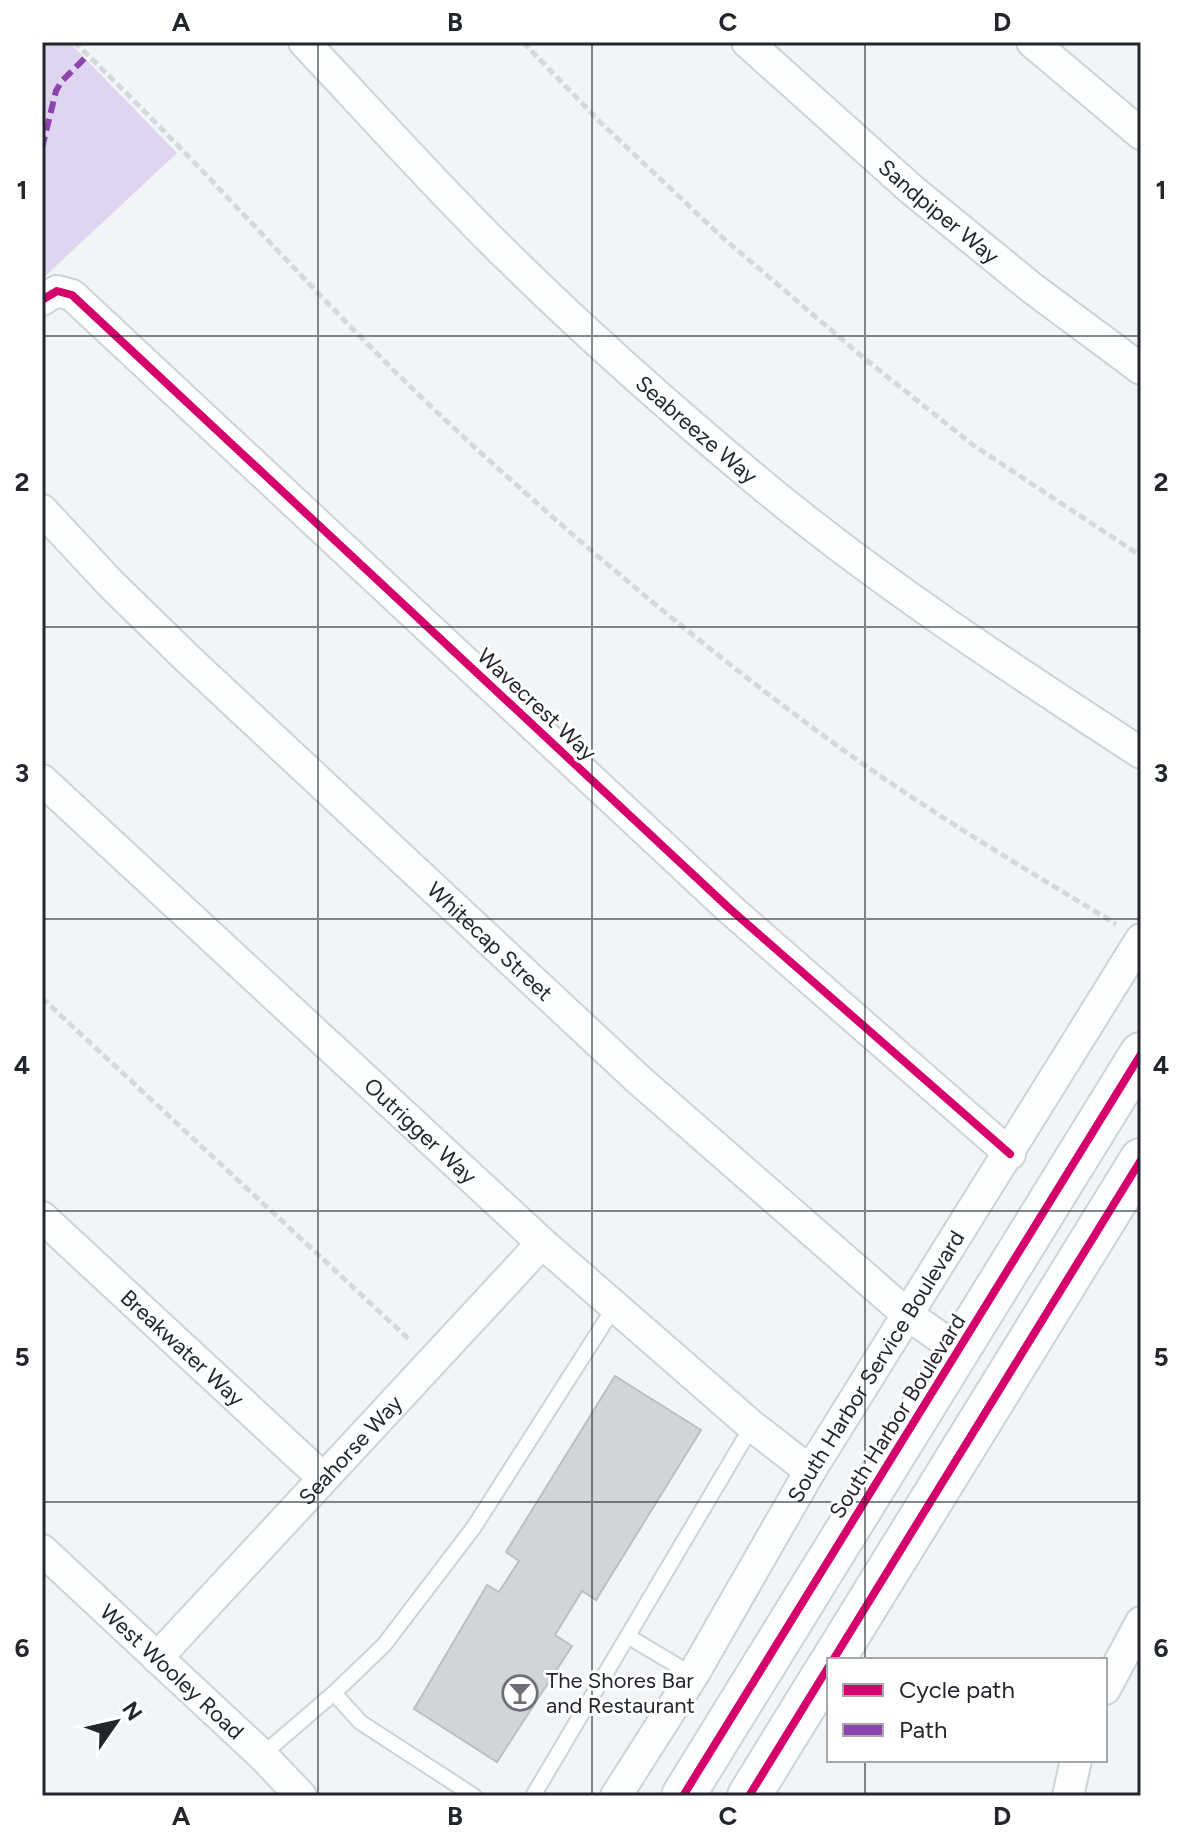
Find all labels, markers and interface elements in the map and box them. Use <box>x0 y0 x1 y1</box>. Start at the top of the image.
text: A <box>172 6 191 38</box>
text: B <box>447 6 463 38</box>
text: C <box>719 6 738 38</box>
text: D <box>993 6 1011 38</box>
street label: Sandpiper Way <box>873 154 1005 270</box>
text: 1 <box>17 174 27 206</box>
text: 1 <box>1156 174 1166 206</box>
street label: Seabreeze Way <box>630 370 763 490</box>
text: 2 <box>14 466 30 498</box>
text: 2 <box>1153 466 1169 498</box>
street label: Wavecrest Way <box>472 642 602 767</box>
text: 3 <box>15 757 29 789</box>
text: 3 <box>1154 757 1168 789</box>
street label: Whitecap Street <box>421 876 558 1007</box>
text: 4 <box>14 1049 30 1081</box>
text: 4 <box>1153 1049 1169 1081</box>
street label: Outrigger Way <box>358 1072 483 1190</box>
street label: South Harbor Service Boulevard <box>782 1226 970 1508</box>
street label: Breakwater Way <box>115 1284 250 1412</box>
street label: South Harbor Boulevard <box>823 1309 971 1524</box>
text: 5 <box>14 1341 30 1373</box>
text: 5 <box>1153 1341 1169 1373</box>
street label: Seahorse Way <box>293 1389 408 1511</box>
street label: West Wooley Road <box>95 1598 249 1745</box>
text: 6 <box>14 1632 30 1664</box>
text: 6 <box>1153 1632 1169 1664</box>
legend <box>827 1658 1107 1762</box>
place label: The Shores Bar and Restaurant <box>546 1667 695 1719</box>
bar icon: The Shores Bar and Restaurant <box>501 1674 539 1712</box>
text: Cycle path <box>899 1675 1015 1704</box>
north arrow <box>76 1682 156 1762</box>
text: N <box>116 1696 148 1726</box>
text: Path <box>899 1715 947 1744</box>
text: A <box>172 1800 191 1832</box>
text: B <box>447 1800 463 1832</box>
text: C <box>719 1800 738 1832</box>
text: D <box>993 1800 1011 1832</box>

